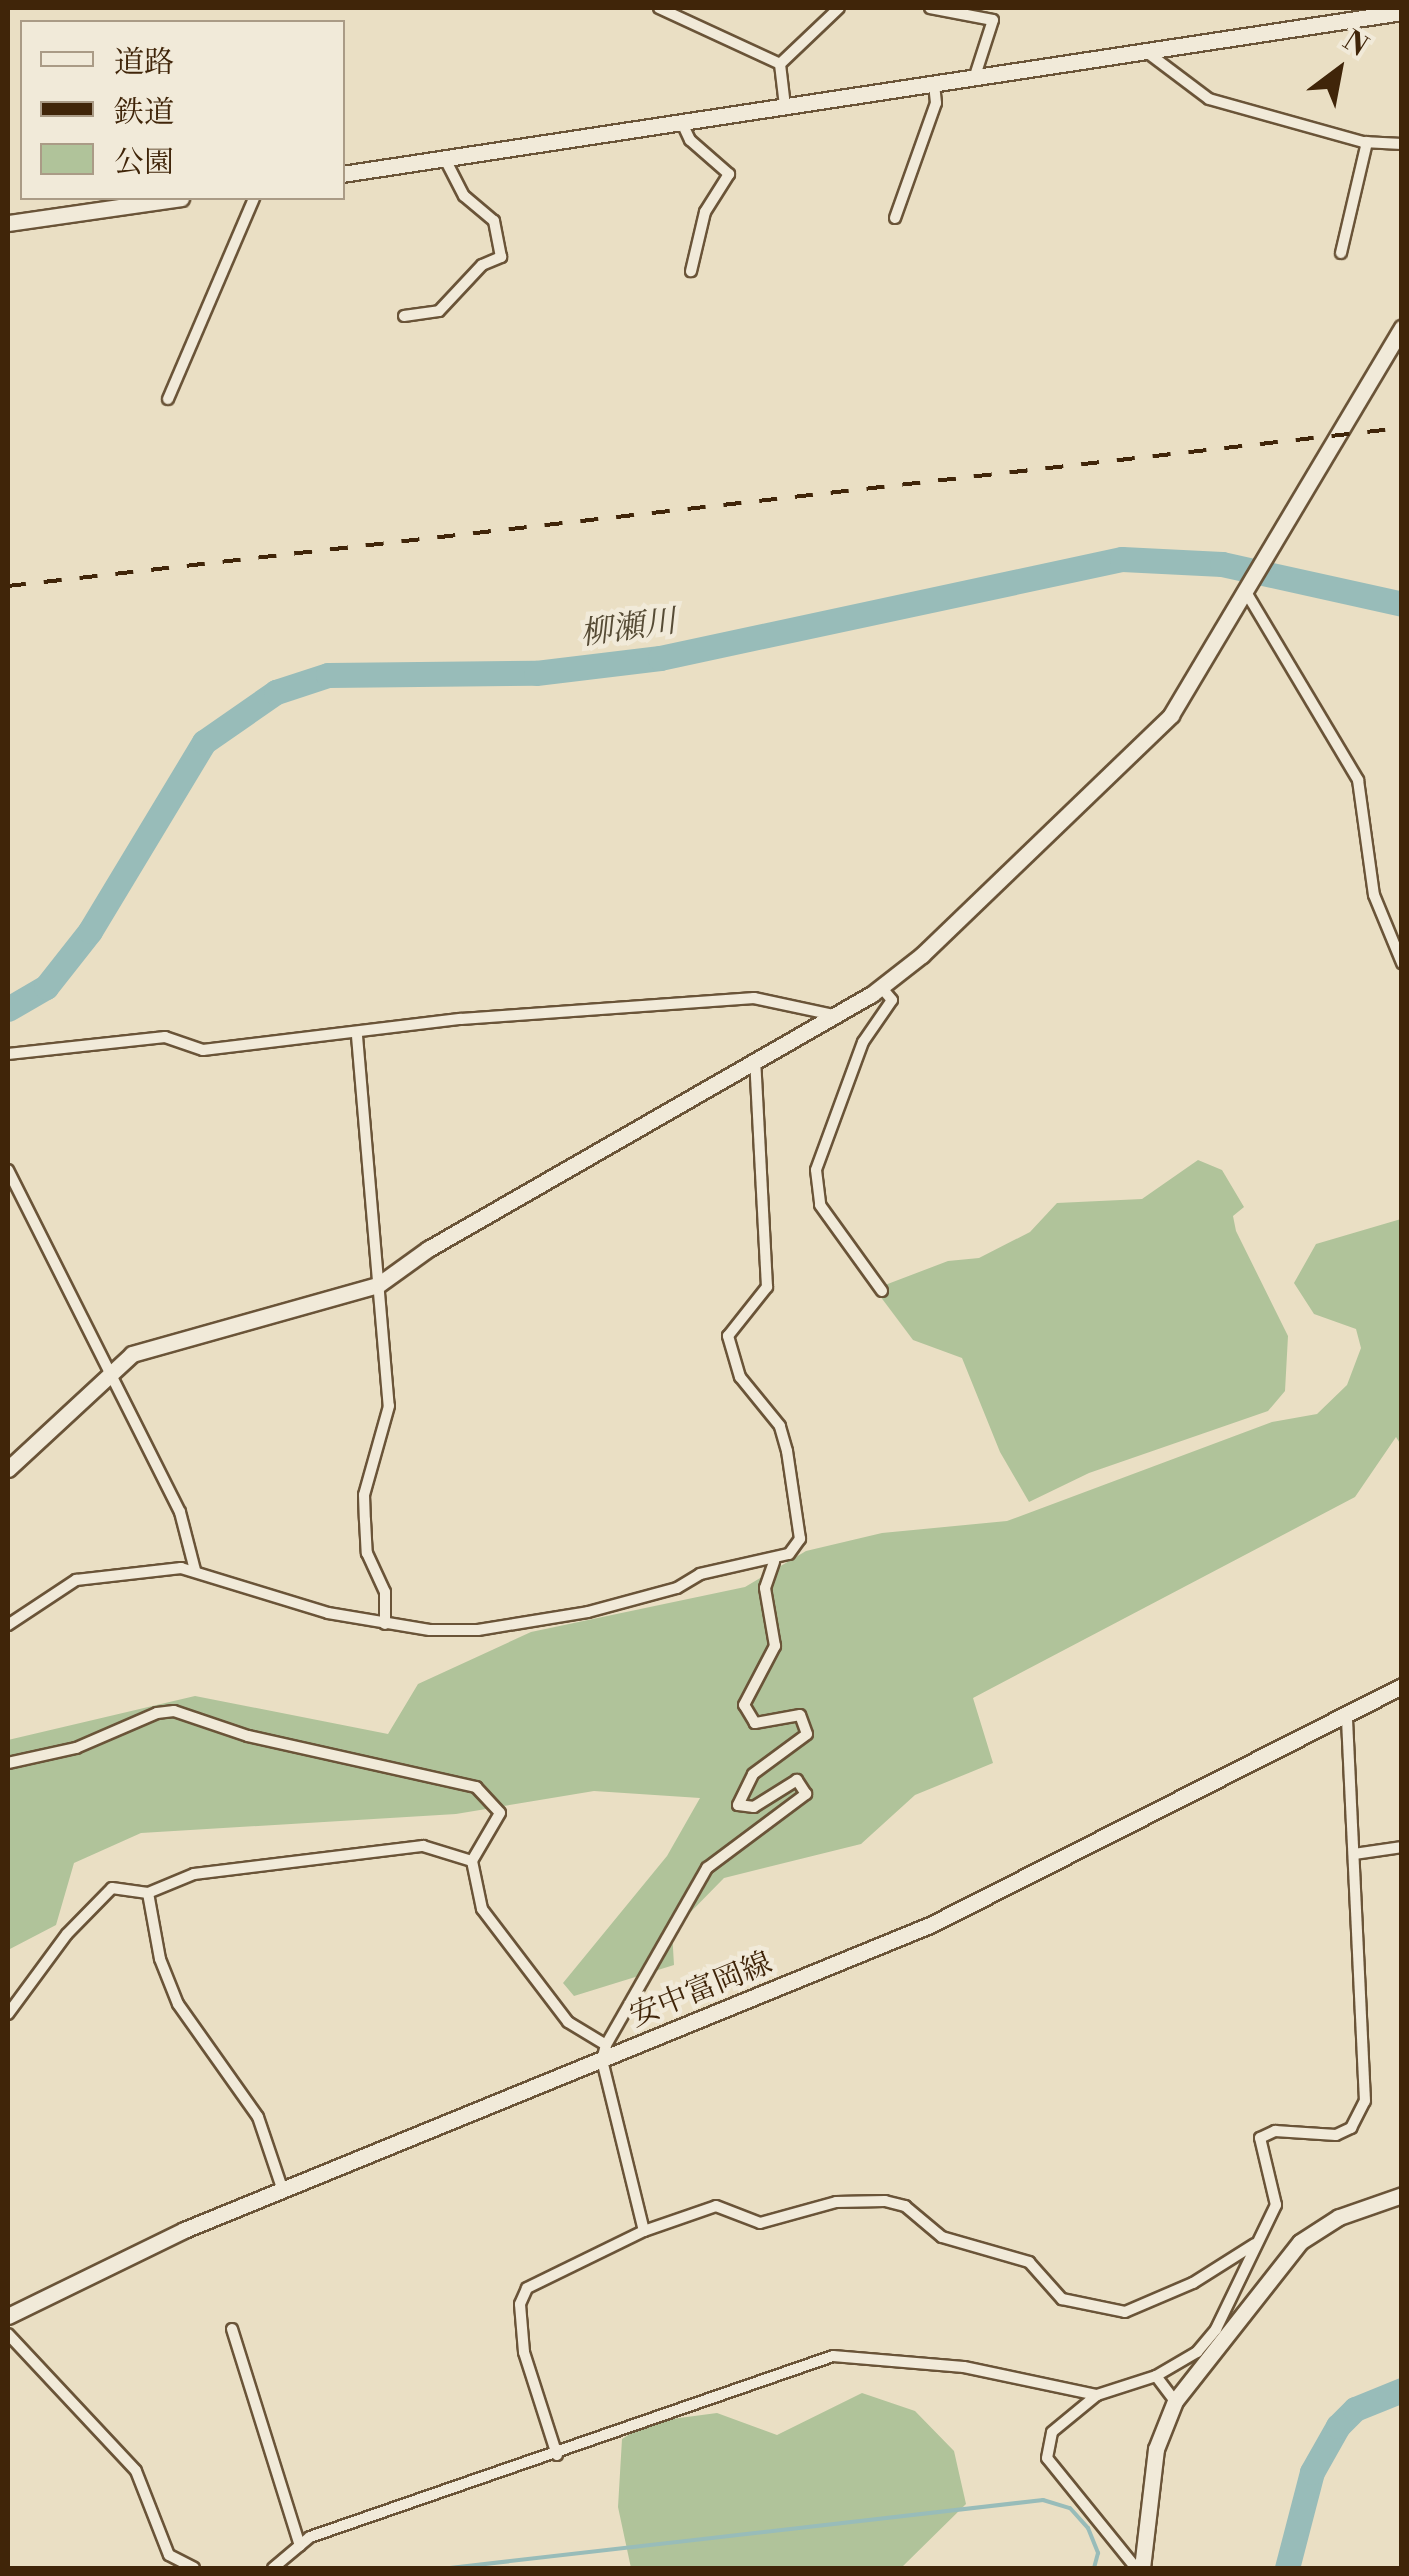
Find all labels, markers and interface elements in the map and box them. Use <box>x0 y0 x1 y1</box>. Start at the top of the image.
legend <box>20 20 345 200</box>
north arrow <box>1289 20 1389 120</box>
text: N <box>1336 23 1374 65</box>
text: 道路 <box>114 44 174 82</box>
text: 鉄道 <box>114 94 174 132</box>
text: 公園 <box>114 144 174 182</box>
water label: 柳瀬川 <box>578 602 678 654</box>
street label: 安中富岡線 <box>625 1945 777 2035</box>

